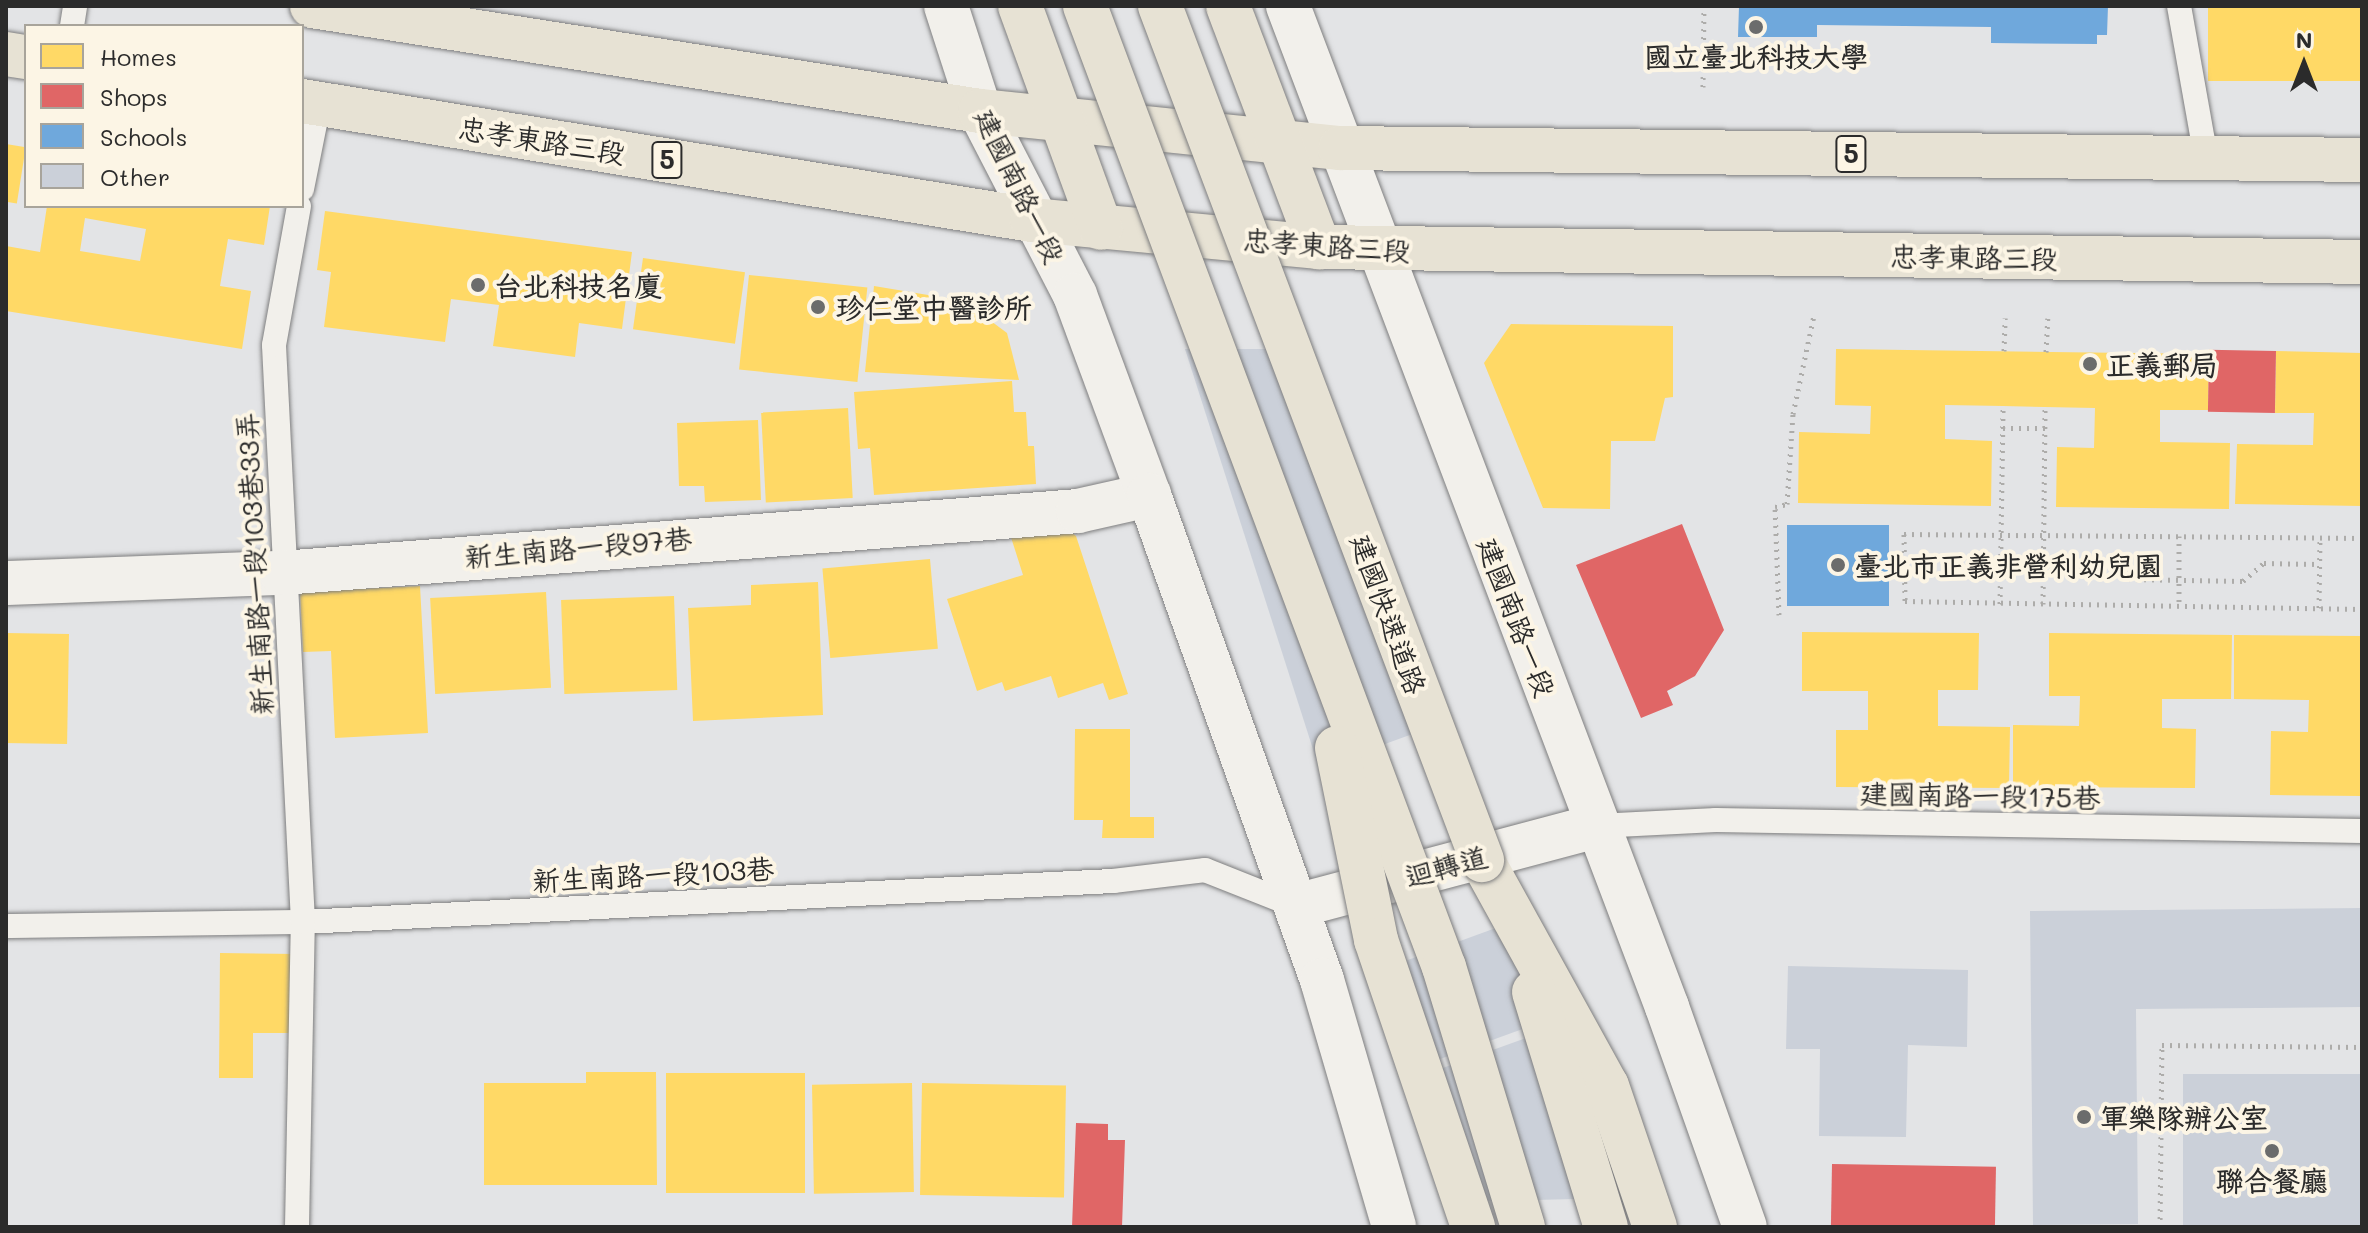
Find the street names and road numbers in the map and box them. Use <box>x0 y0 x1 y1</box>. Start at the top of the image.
street label: 建國南路一段 <box>968 103 1072 269</box>
street label: 忠孝東路三段 <box>456 110 628 170</box>
road number: 5 <box>1835 132 1867 176</box>
road number: 5 <box>651 138 683 182</box>
street label: 忠孝東路三段 <box>1242 222 1412 268</box>
street label: 忠孝東路三段 <box>1890 239 2058 275</box>
street label: 新生南路一段103巷33弄 <box>229 412 279 716</box>
street label: 新生南路一段97巷 <box>463 520 693 574</box>
street label: 建國快速道路 <box>1344 529 1434 699</box>
street label: 建國南路一段 <box>1471 533 1563 701</box>
street label: 建國南路一段175巷 <box>1860 776 2100 814</box>
street label: 迴轉道 <box>1401 839 1491 893</box>
street label: 新生南路一段103巷 <box>531 851 775 897</box>

